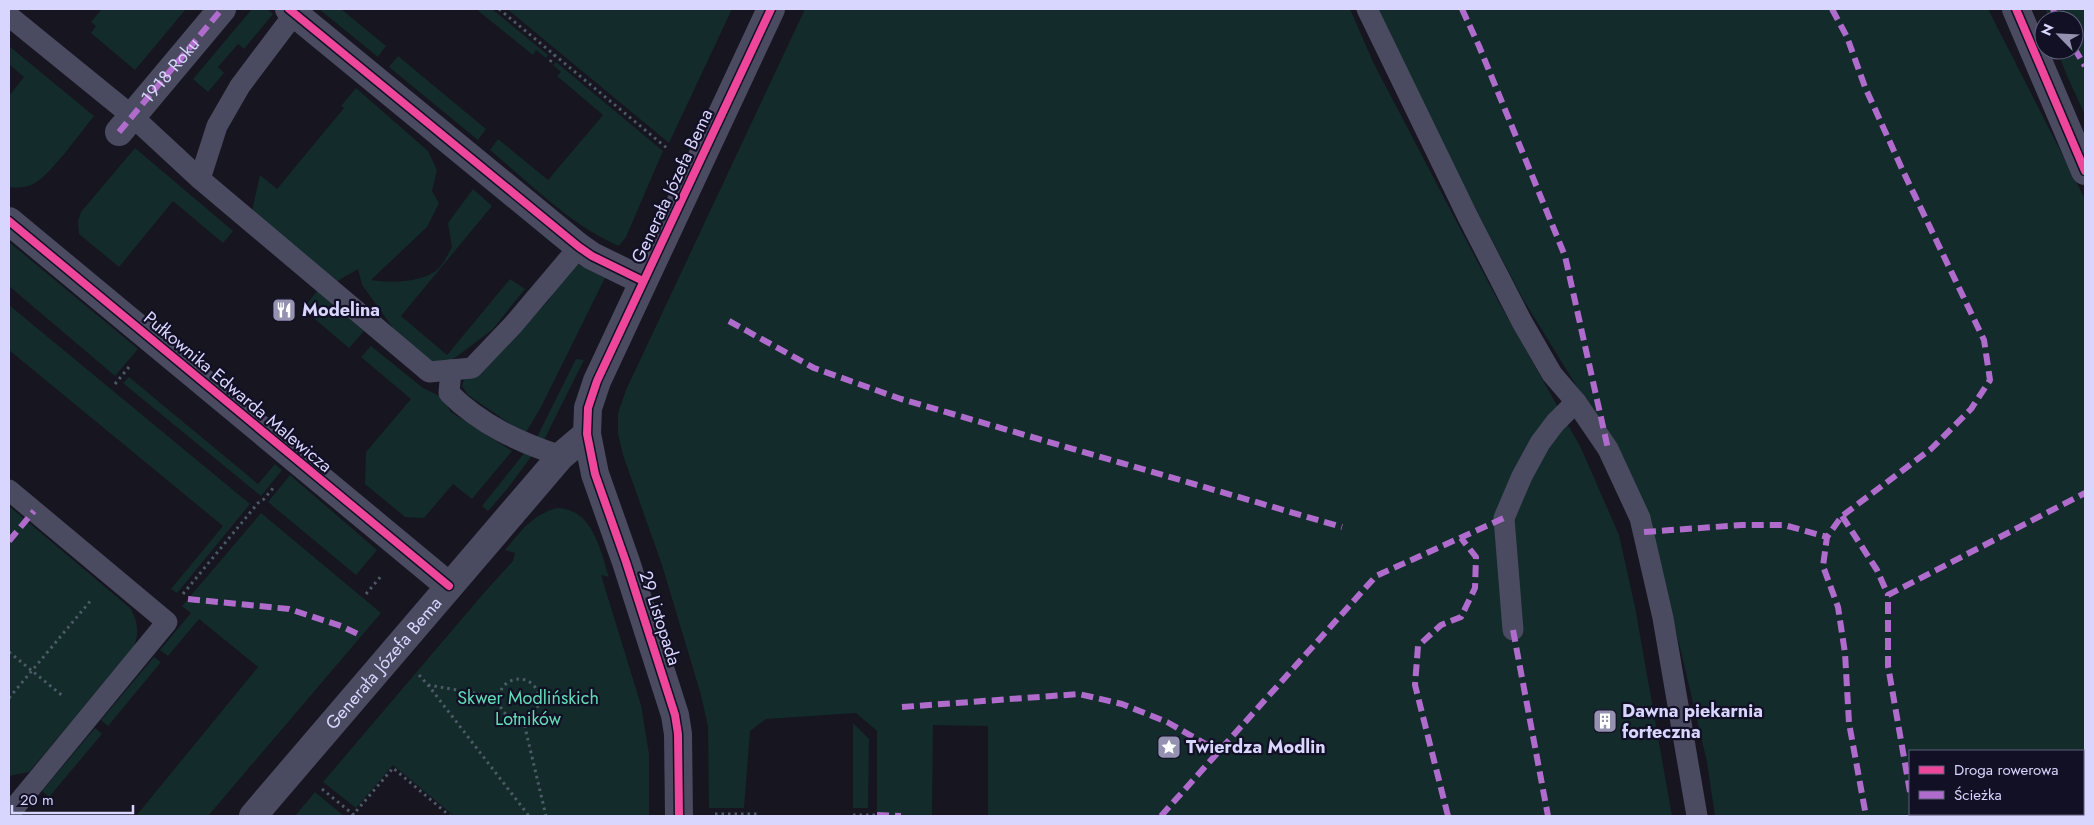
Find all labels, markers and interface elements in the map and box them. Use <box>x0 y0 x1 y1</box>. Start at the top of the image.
north arrow <box>2034 10 2084 60</box>
text: N <box>2036 21 2059 39</box>
street label: 1918 Roku <box>135 32 206 109</box>
street label: Generała Józefa Bema <box>625 105 719 267</box>
restaurant icon: Modelina <box>271 297 297 323</box>
place label: Modelina <box>302 297 380 323</box>
street label: Pułkownika Edwarda Malewicza <box>138 305 338 479</box>
street label: 29 Listopada <box>632 567 688 669</box>
street label: Generała Józefa Bema <box>319 591 448 735</box>
park label: Skwer Modlińskich Lotników <box>457 685 599 732</box>
place label: Dawna piekarnia forteczna <box>1622 698 1763 745</box>
building icon: Dawna piekarnia forteczna <box>1592 708 1618 734</box>
place icon: Twierdza Modlin <box>1156 734 1182 760</box>
place label: Twierdza Modlin <box>1186 734 1325 760</box>
legend <box>1909 750 2084 815</box>
text: Droga rowerowa <box>1954 759 2058 781</box>
scale bar <box>12 782 134 814</box>
text: Ścieżka <box>1954 784 2002 806</box>
text: 20 m <box>20 789 54 811</box>

